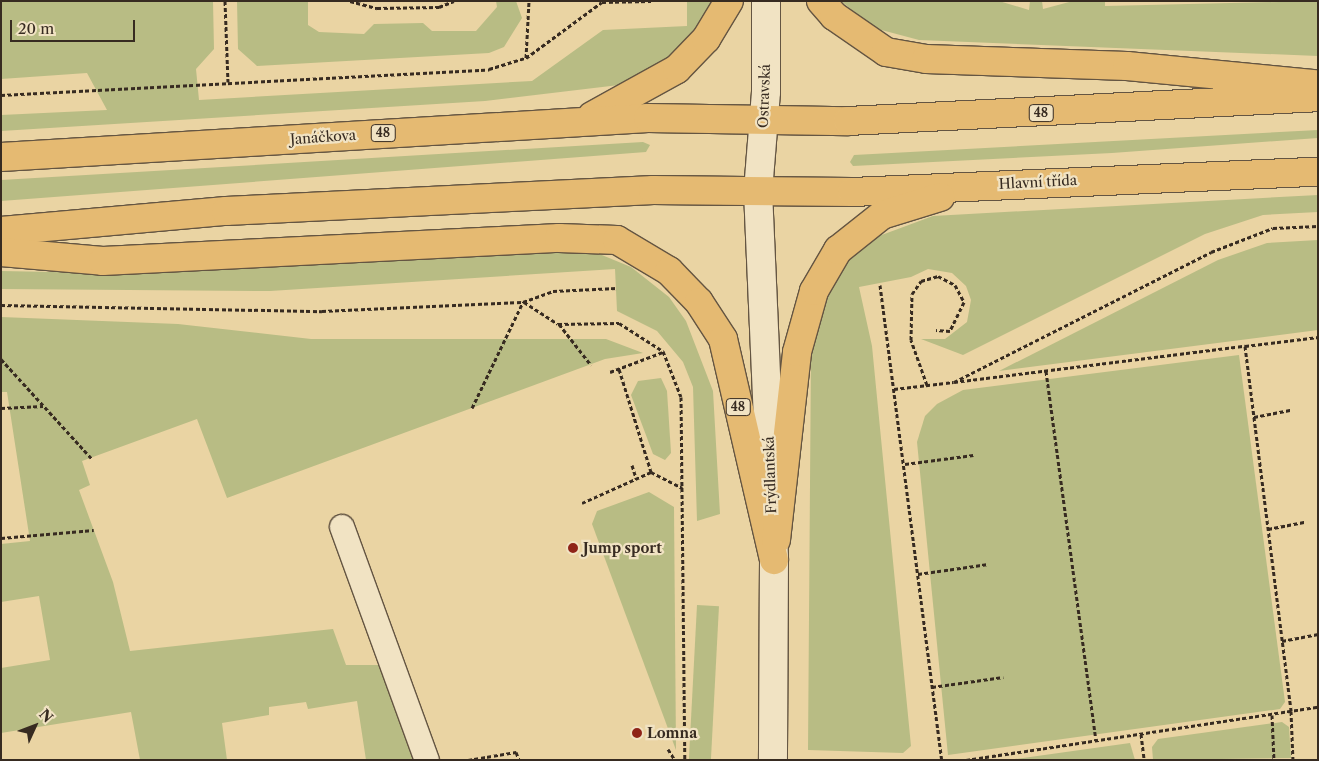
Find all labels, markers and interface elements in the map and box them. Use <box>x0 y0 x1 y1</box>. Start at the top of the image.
scale bar <box>12 10 138 42</box>
text: 20 m <box>18 19 54 38</box>
street label: Ostravská <box>754 64 774 128</box>
road number: 48 <box>1028 104 1054 122</box>
road number: 48 <box>370 124 396 142</box>
street label: Janáčkova <box>289 126 357 148</box>
street label: Hlavní třída <box>998 172 1078 192</box>
road number: 48 <box>726 398 750 417</box>
street label: Frýdlantská <box>760 436 780 514</box>
place label: Jump sport <box>583 540 662 556</box>
marker: Jump sport <box>567 542 579 554</box>
north arrow <box>10 701 60 751</box>
text: N <box>35 705 57 726</box>
place label: Lomna <box>647 725 697 741</box>
marker: Lomna <box>631 727 643 739</box>

